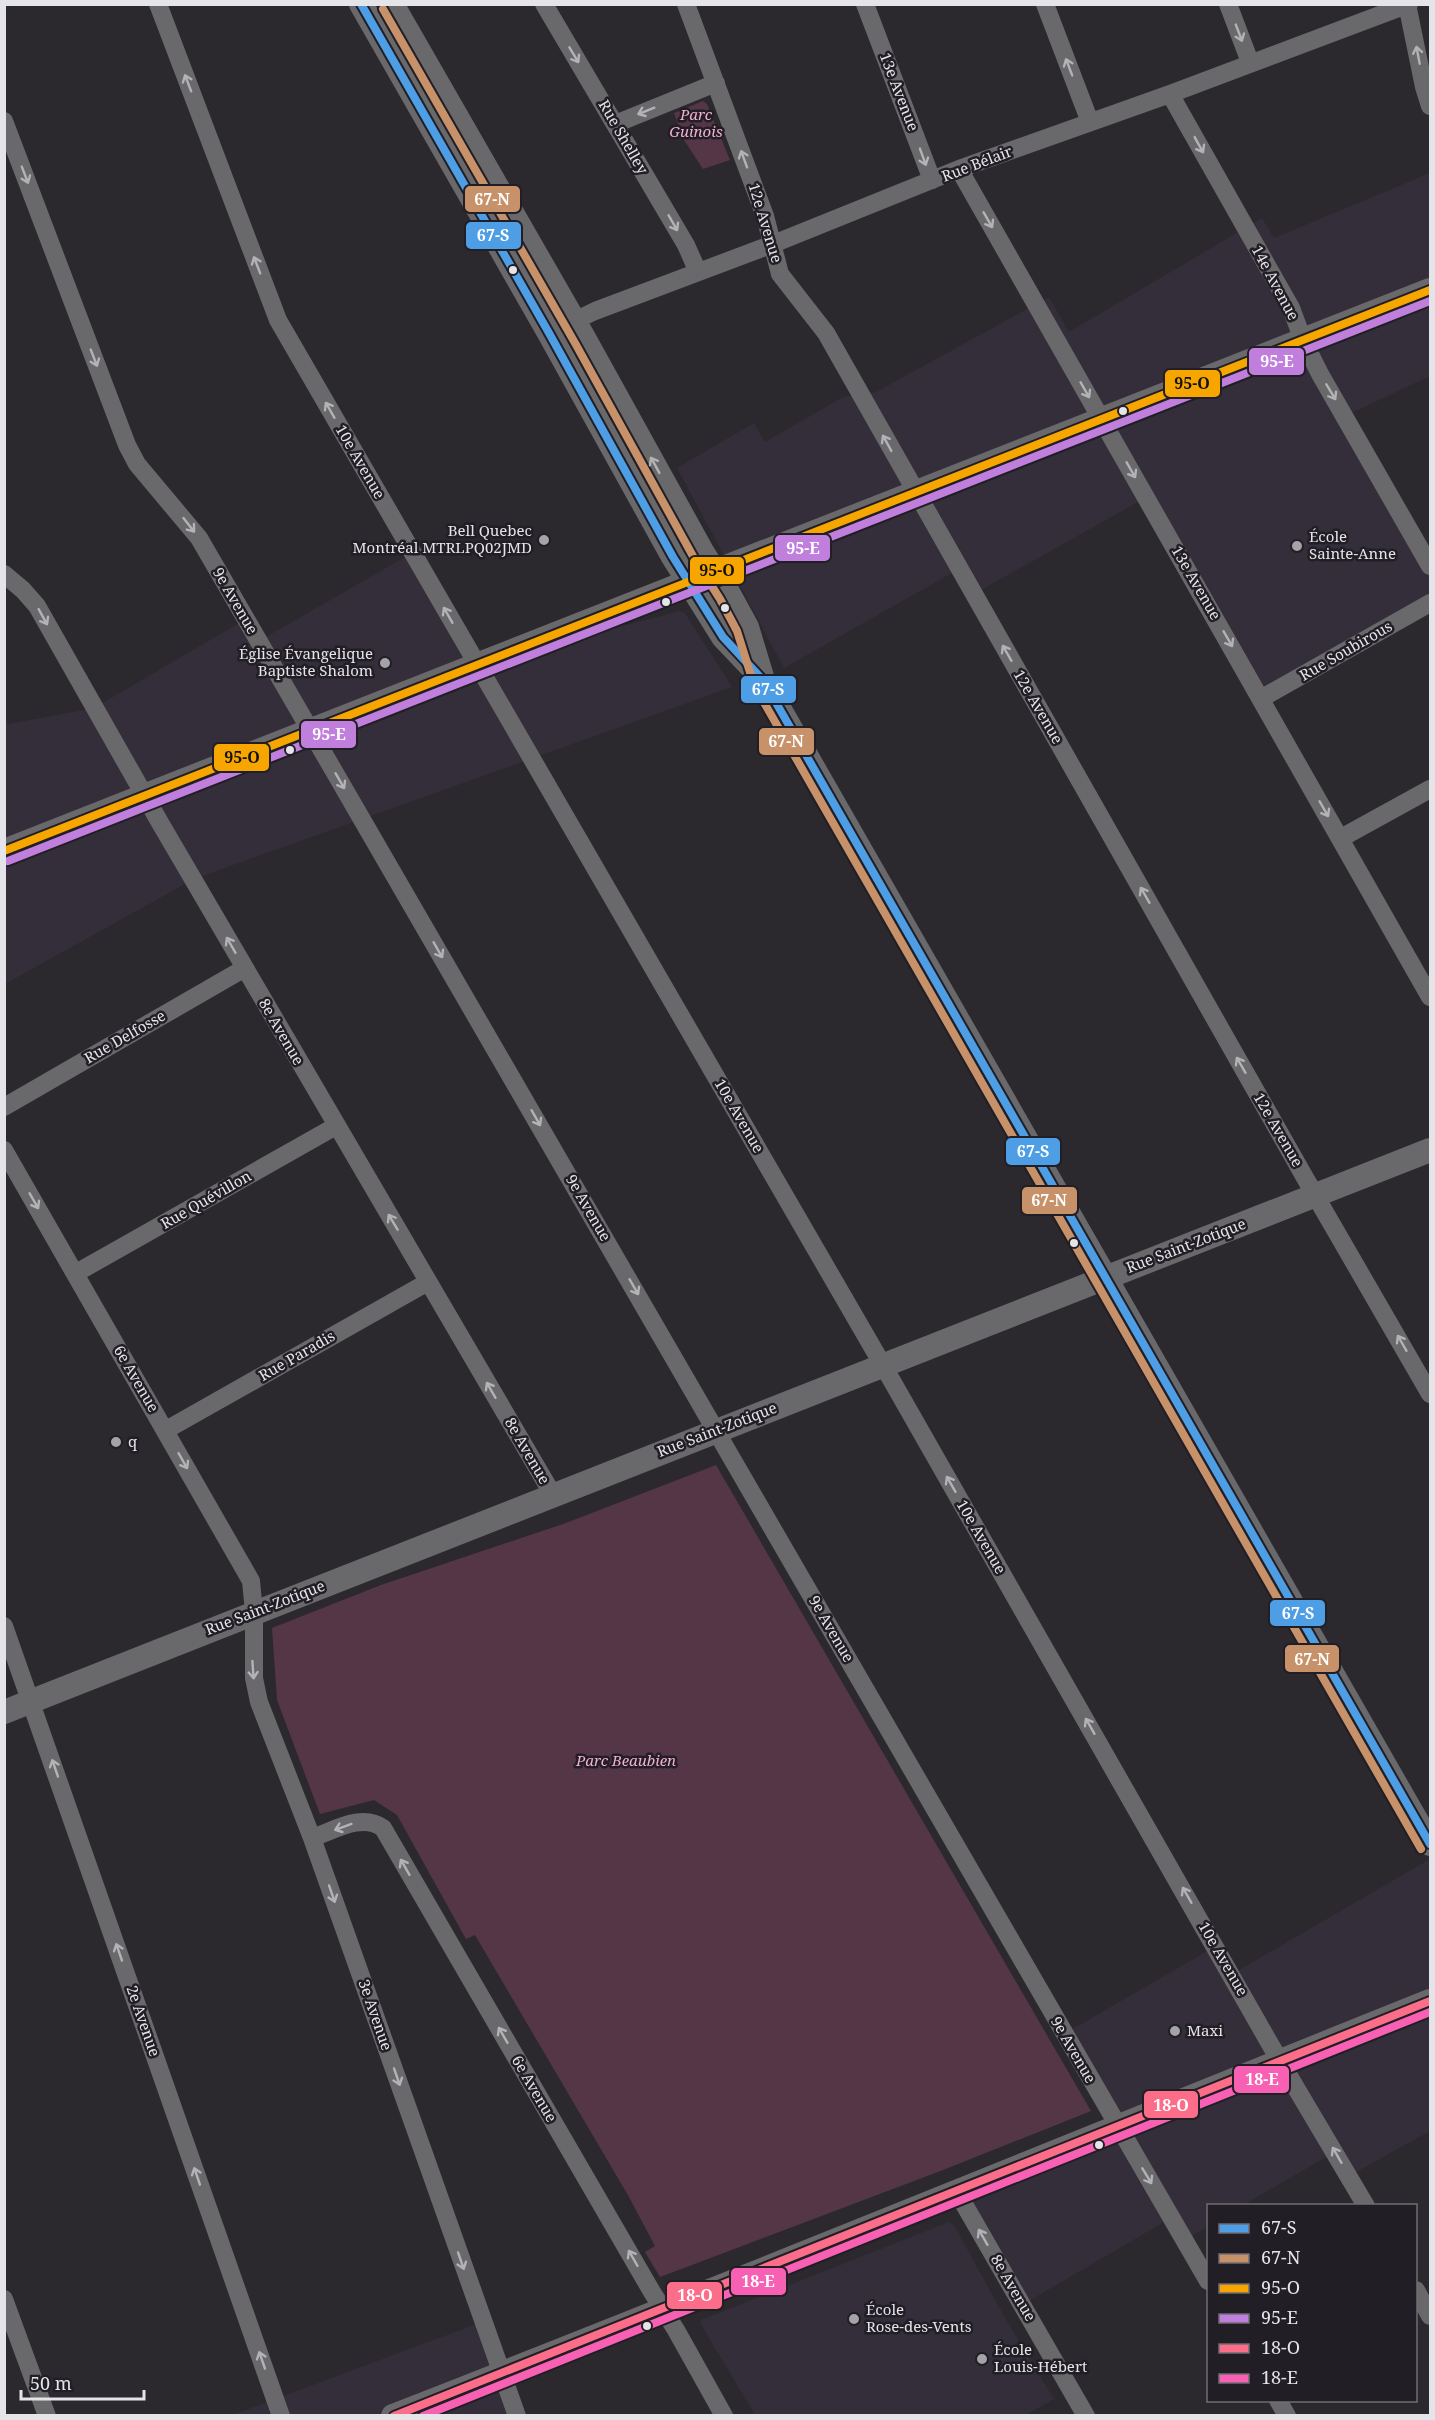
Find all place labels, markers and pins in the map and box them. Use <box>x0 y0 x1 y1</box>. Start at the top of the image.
unlabelled marker <box>507 264 519 276</box>
unlabelled marker <box>1117 405 1129 417</box>
place label: Bell Quebec Montréal MTRLPQ02JMD <box>352 520 532 557</box>
place label: École Sainte-Anne <box>1309 526 1396 563</box>
marker: Bell Quebec Montréal MTRLPQ02JMD <box>537 533 551 547</box>
marker: École Sainte-Anne <box>1290 539 1304 553</box>
unlabelled marker <box>660 596 672 608</box>
unlabelled marker <box>719 602 731 614</box>
place label: Église Évangelique Baptiste Shalom <box>239 643 373 680</box>
marker: Église Évangelique Baptiste Shalom <box>378 656 392 670</box>
unlabelled marker <box>284 744 296 756</box>
unlabelled marker <box>1068 1237 1080 1249</box>
place label: q <box>128 1431 137 1451</box>
marker: q <box>109 1435 123 1449</box>
place label: Maxi <box>1187 2020 1223 2040</box>
marker: Maxi <box>1168 2024 1182 2038</box>
unlabelled marker <box>1093 2139 1105 2151</box>
place label: École Rose-des-Vents <box>866 2299 972 2336</box>
marker: École Rose-des-Vents <box>847 2312 861 2326</box>
unlabelled marker <box>641 2320 653 2332</box>
place label: École Louis-Hébert <box>994 2339 1087 2376</box>
marker: École Louis-Hébert <box>975 2352 989 2366</box>

